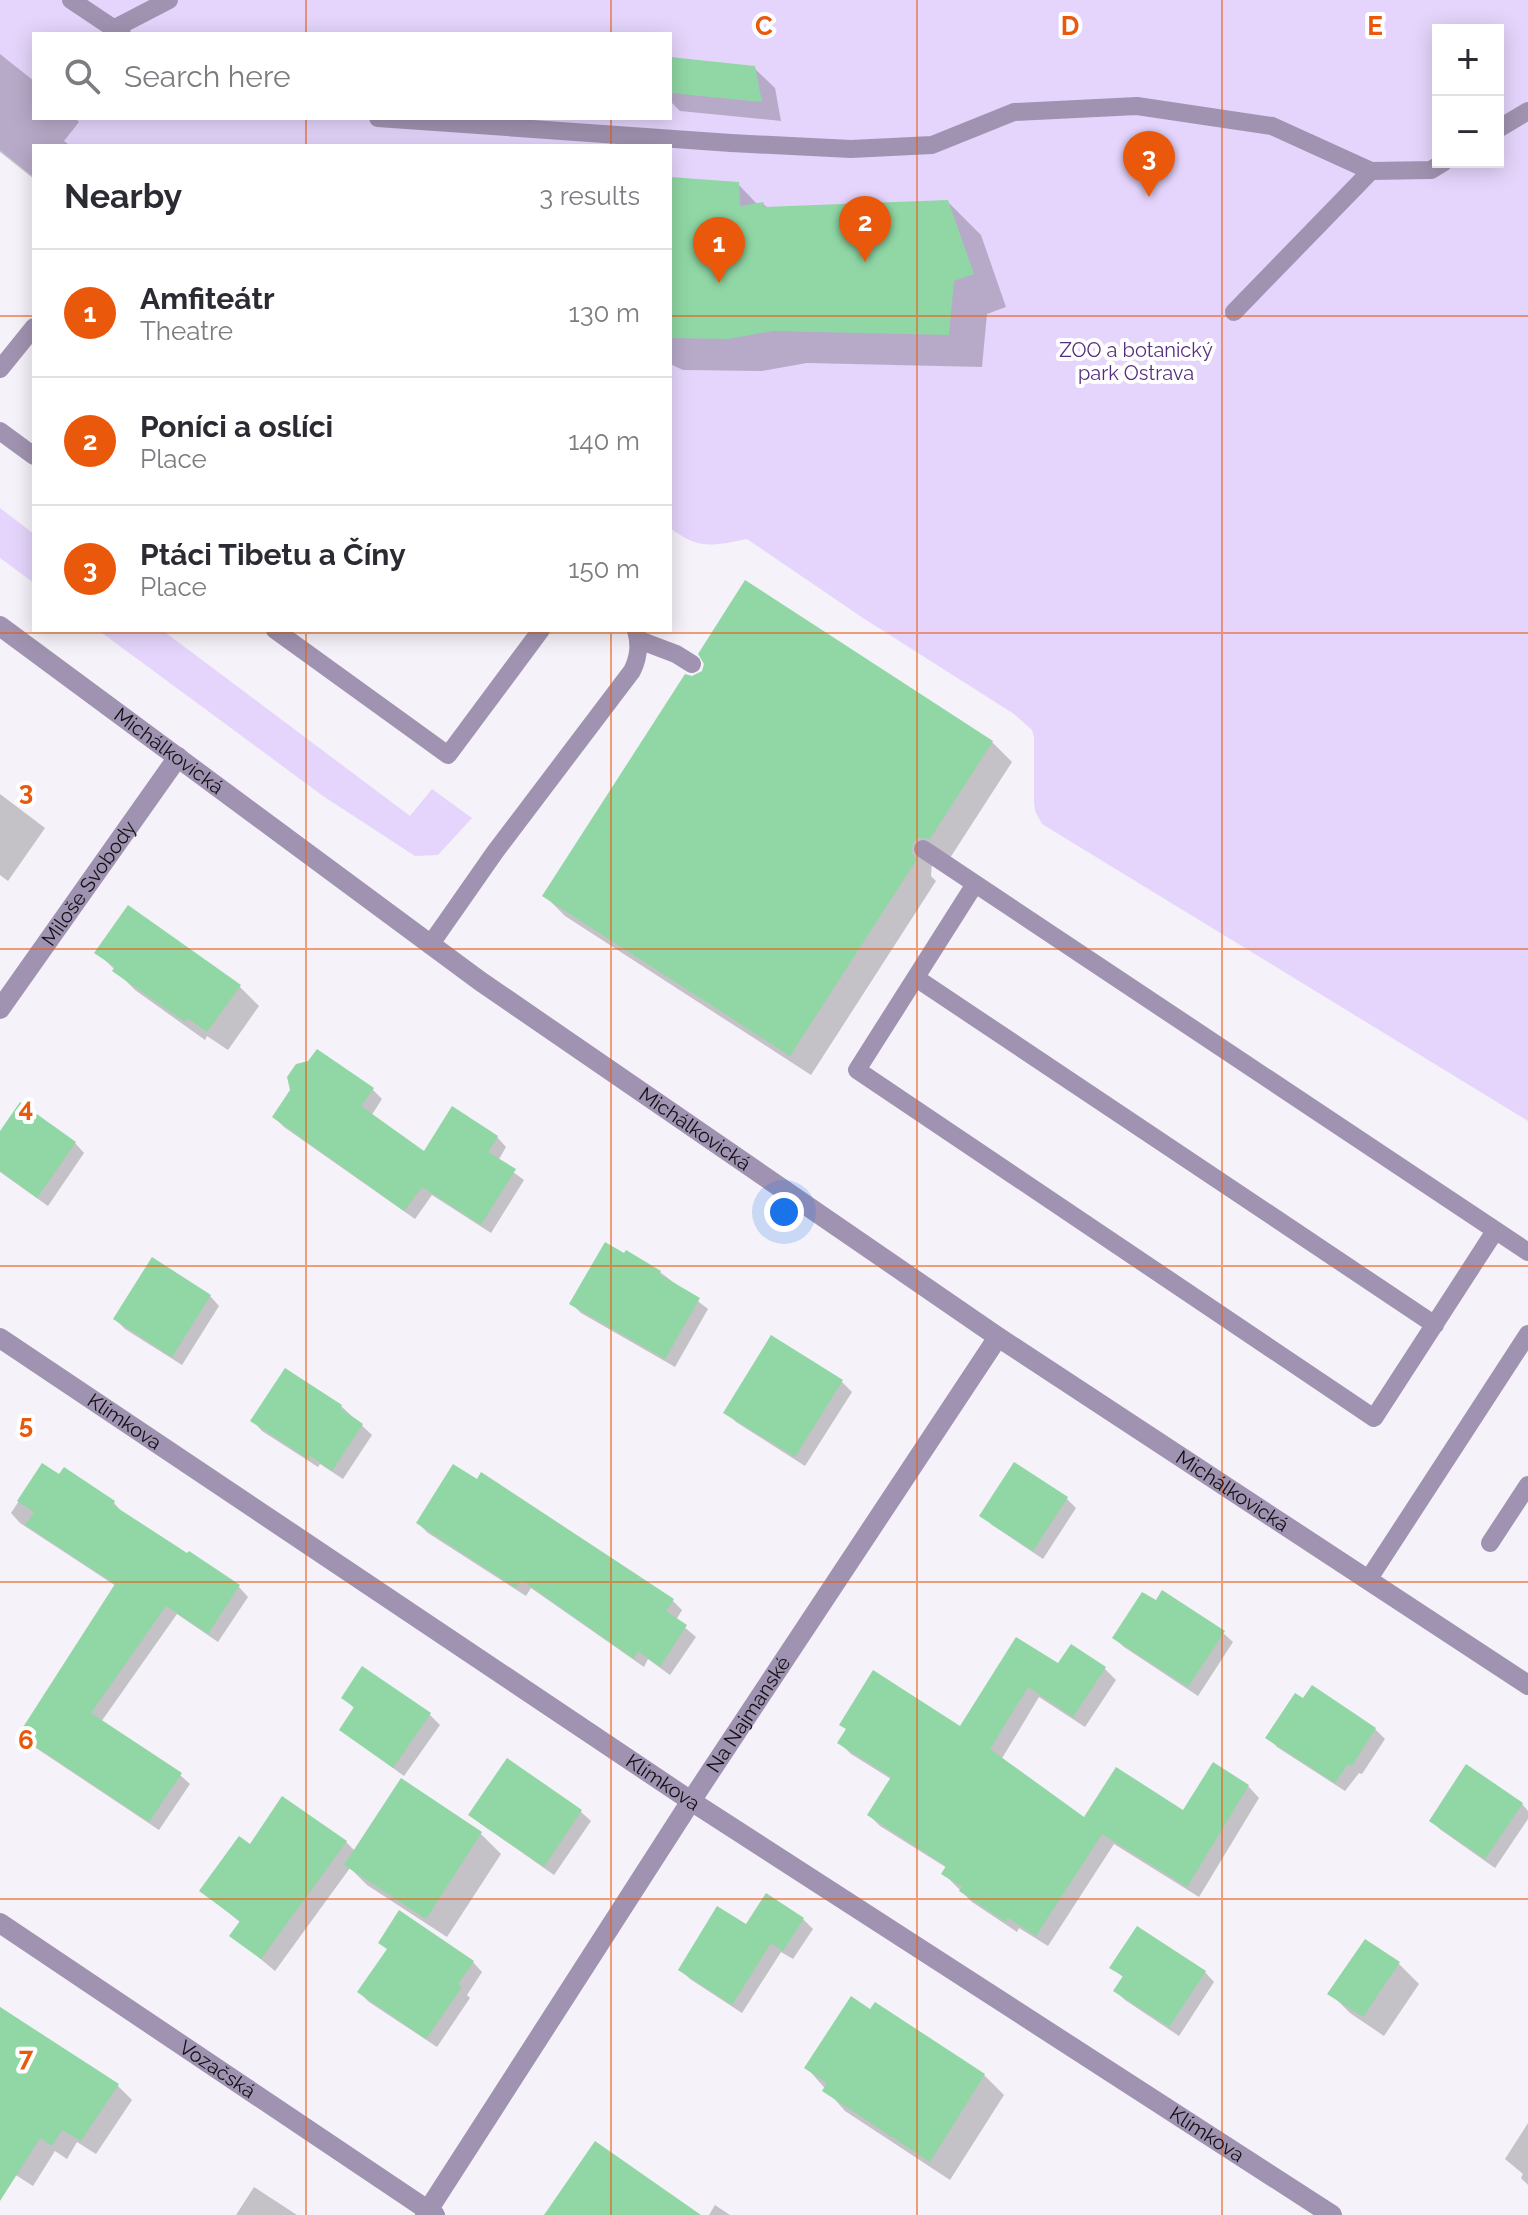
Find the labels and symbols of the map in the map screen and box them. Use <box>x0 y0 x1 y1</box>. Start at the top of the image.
text: C <box>755 11 773 41</box>
text: D <box>1061 11 1079 41</box>
text: E <box>1367 11 1383 41</box>
pin: 3 <box>1123 131 1175 197</box>
pin: 2 <box>839 196 891 262</box>
pin: 1 <box>693 217 745 283</box>
park label: ZOO a botanický park Ostrava <box>1059 338 1213 385</box>
street label: Michálkovická <box>109 703 228 799</box>
text: 3 <box>19 776 33 806</box>
street label: Miloše Svobody <box>37 816 141 950</box>
street label: Michálkovická <box>635 1082 755 1176</box>
text: 4 <box>19 1093 33 1123</box>
your location <box>764 1192 804 1232</box>
street label: Klímkova <box>83 1388 166 1455</box>
text: 5 <box>19 1409 33 1439</box>
street label: Michálkovická <box>1171 1445 1293 1537</box>
street label: Na Najmanské <box>701 1651 796 1777</box>
text: 6 <box>18 1725 34 1755</box>
street label: Klímkova <box>621 1749 704 1816</box>
street label: Vozačská <box>175 2035 260 2103</box>
text: 7 <box>19 2042 34 2072</box>
street label: Klímkova <box>1165 2101 1249 2167</box>

